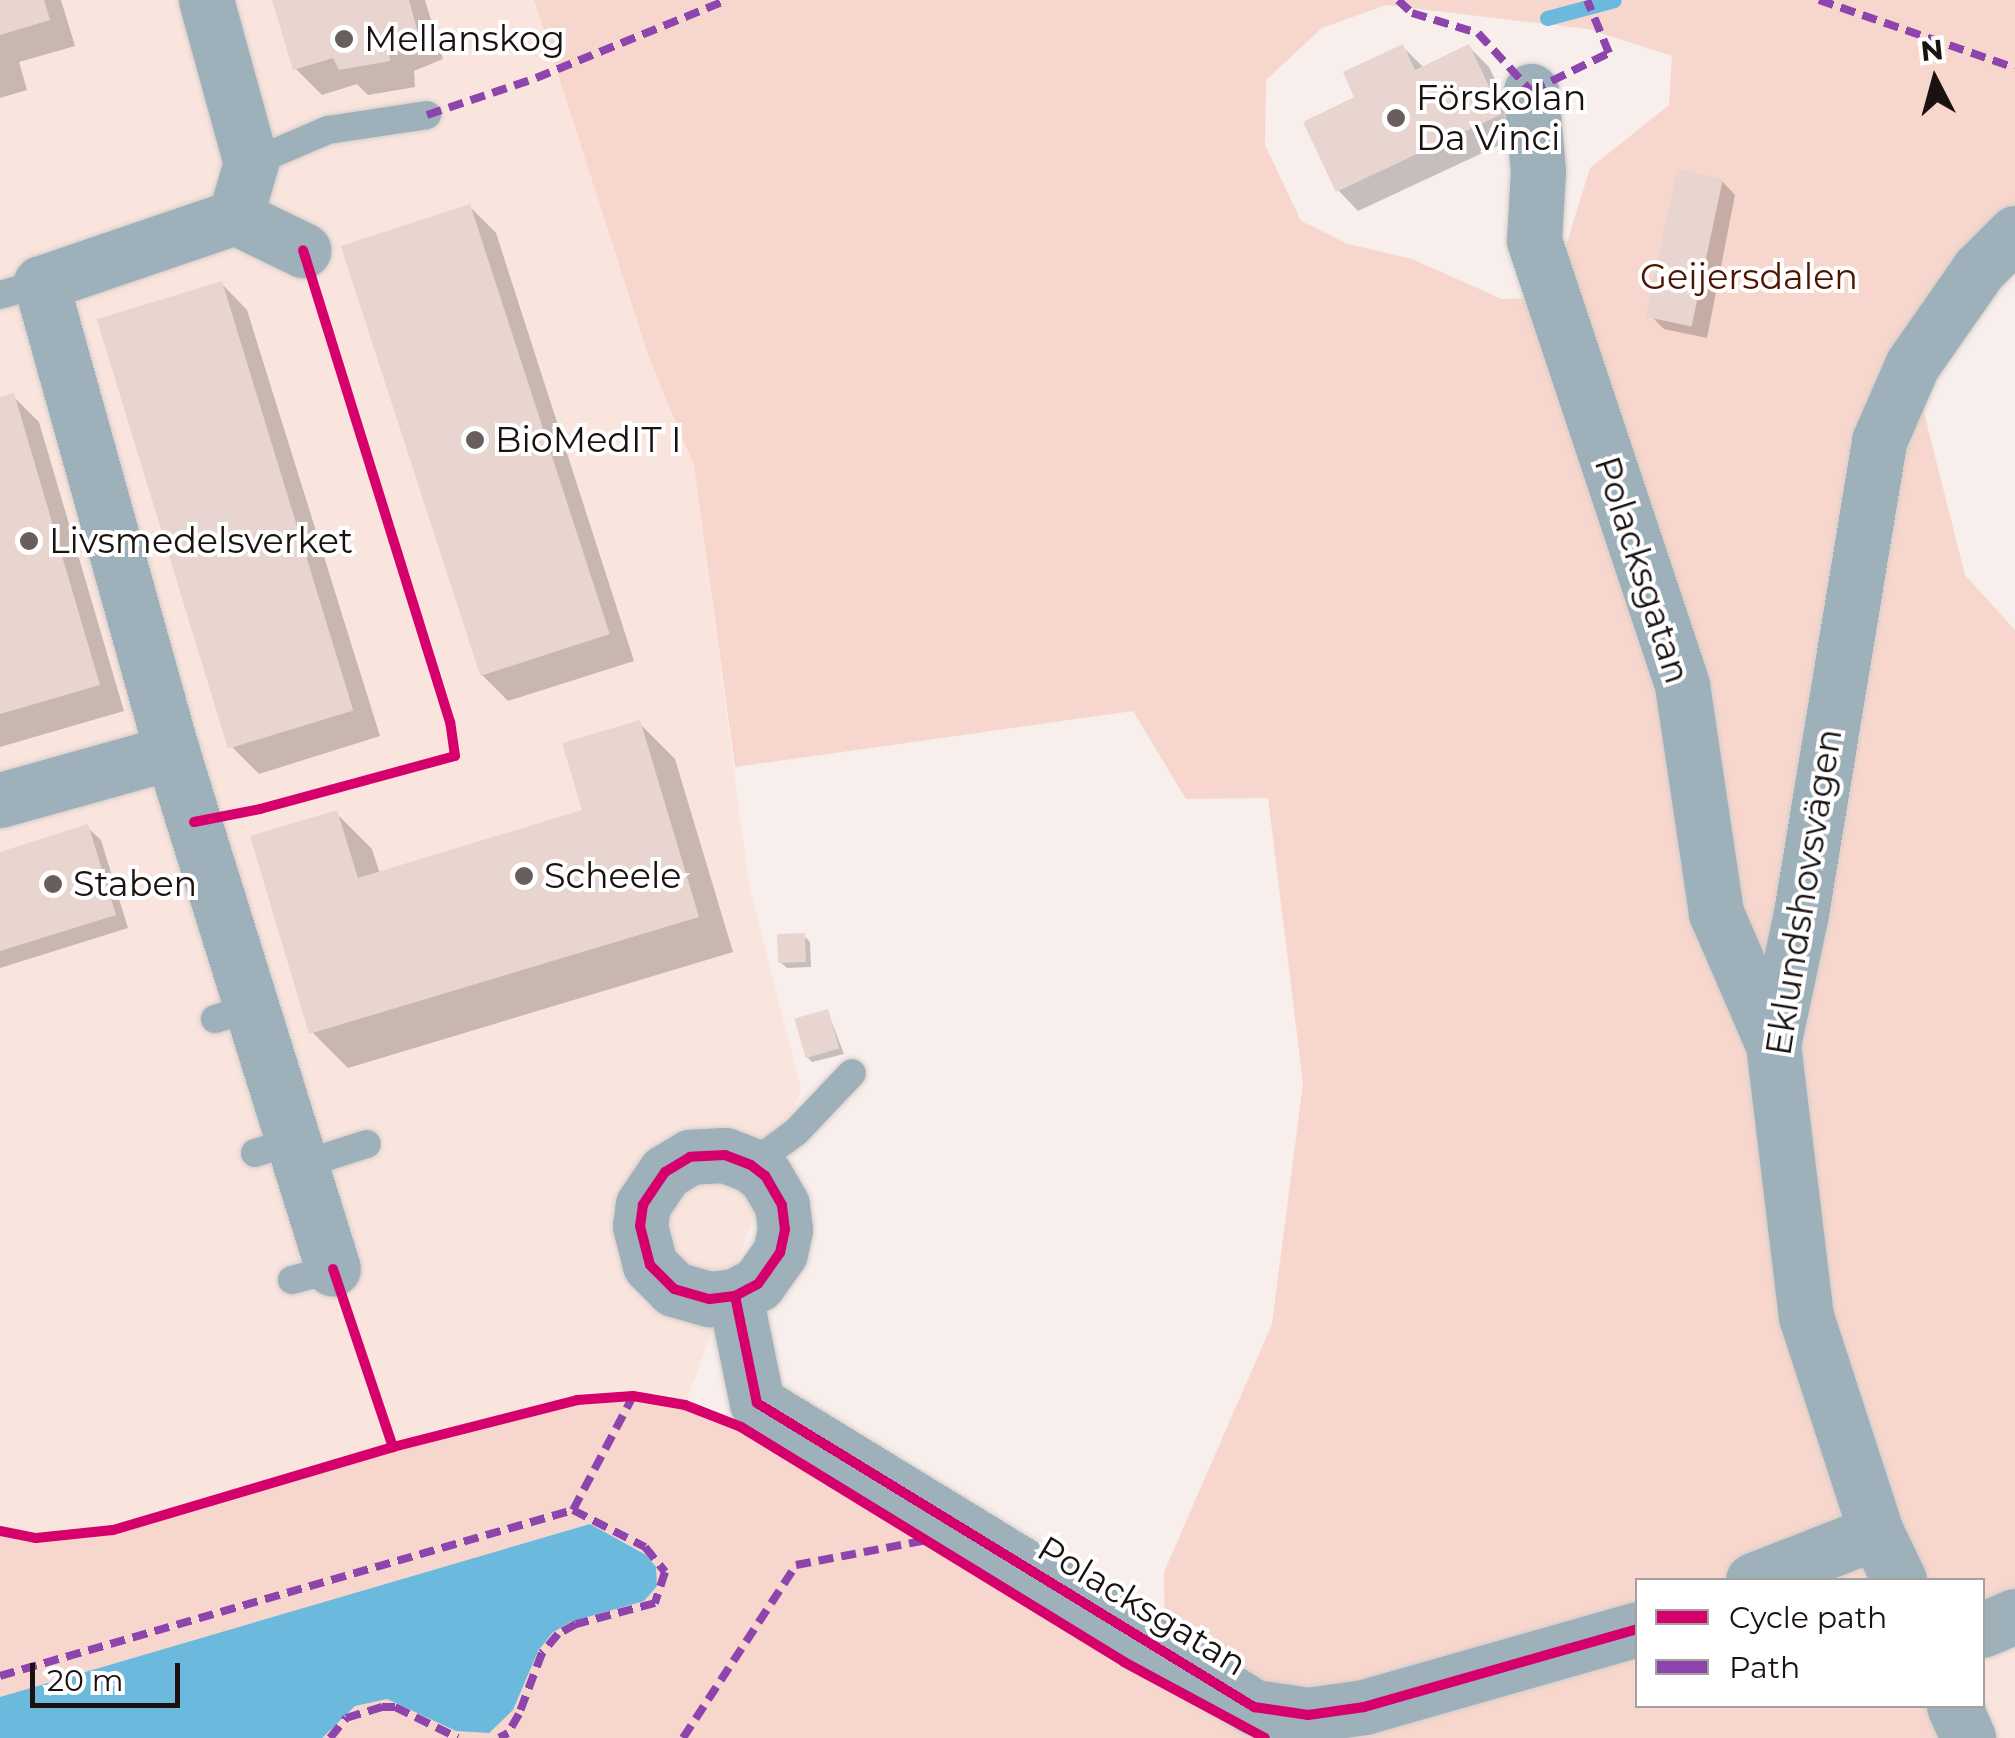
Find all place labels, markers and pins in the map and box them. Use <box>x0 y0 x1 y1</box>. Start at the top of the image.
place label: Mellanskog <box>364 18 565 60</box>
marker: Mellanskog <box>333 28 355 50</box>
place label: Förskolan Da Vinci <box>1416 77 1586 159</box>
marker: Förskolan Da Vinci <box>1385 107 1407 129</box>
place label: BioMedIT I <box>495 419 681 461</box>
marker: BioMedIT I <box>464 429 486 451</box>
place label: Livsmedelsverket <box>49 520 353 562</box>
marker: Livsmedelsverket <box>18 530 40 552</box>
place label: Scheele <box>544 855 681 897</box>
place label: Staben <box>73 863 197 905</box>
marker: Scheele <box>513 865 535 887</box>
marker: Staben <box>42 873 64 895</box>

